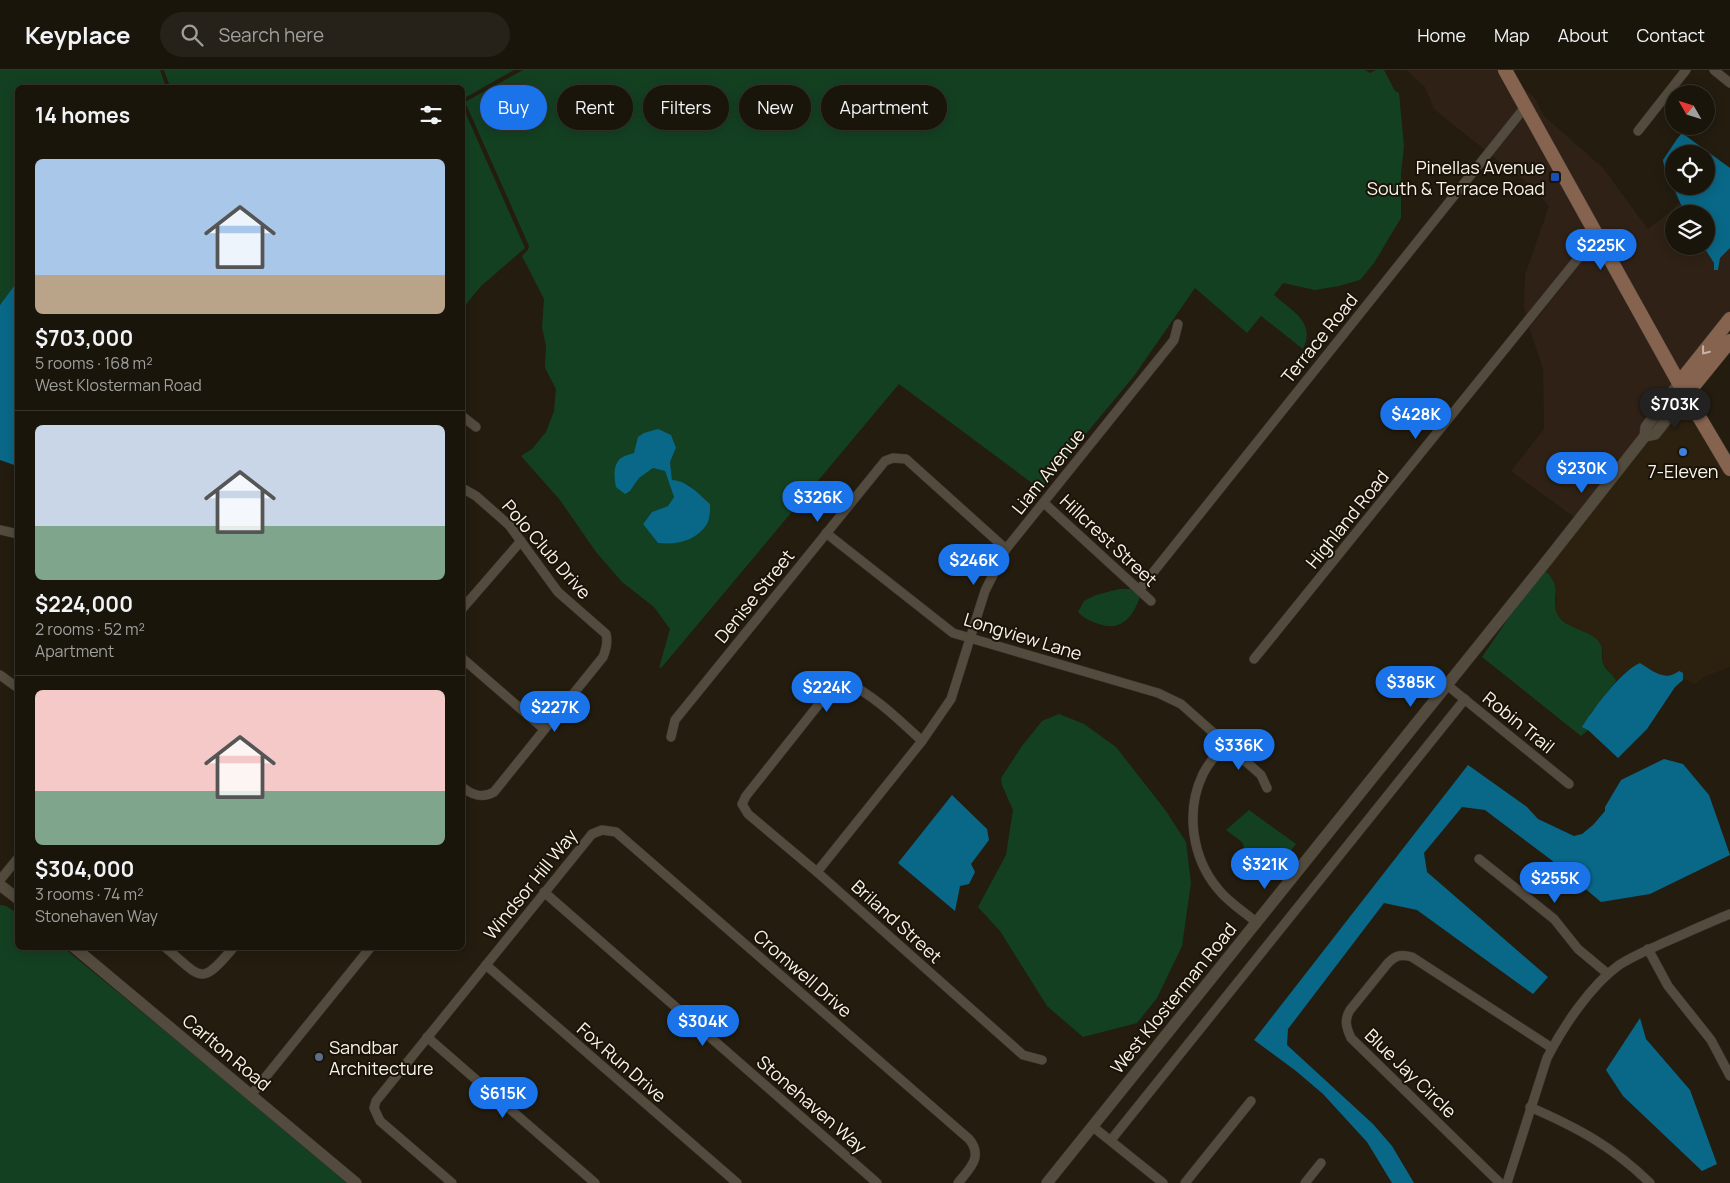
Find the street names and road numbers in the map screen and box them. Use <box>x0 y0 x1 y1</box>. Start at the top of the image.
street label: Terrace Road <box>1275 288 1363 388</box>
street label: Liam Avenue <box>1006 423 1090 519</box>
street label: Highland Road <box>1300 465 1394 573</box>
street label: Hillcrest Street <box>1055 489 1163 591</box>
street label: Polo Club Drive <box>497 494 597 604</box>
street label: Denise Street <box>709 544 799 648</box>
street label: Longview Lane <box>961 607 1085 665</box>
street label: Robin Trail <box>1478 686 1560 758</box>
street label: Windsor Hill Way <box>478 823 582 944</box>
street label: Briland Street <box>847 874 947 968</box>
street label: West Klosterman Road <box>1105 918 1241 1078</box>
street label: Cromwell Drive <box>749 924 857 1022</box>
street label: Carlton Road <box>178 1008 276 1096</box>
street label: Fox Run Drive <box>572 1017 672 1107</box>
street label: Blue Jay Circle <box>1360 1023 1462 1123</box>
street label: Stonehaven Way <box>752 1050 872 1159</box>

